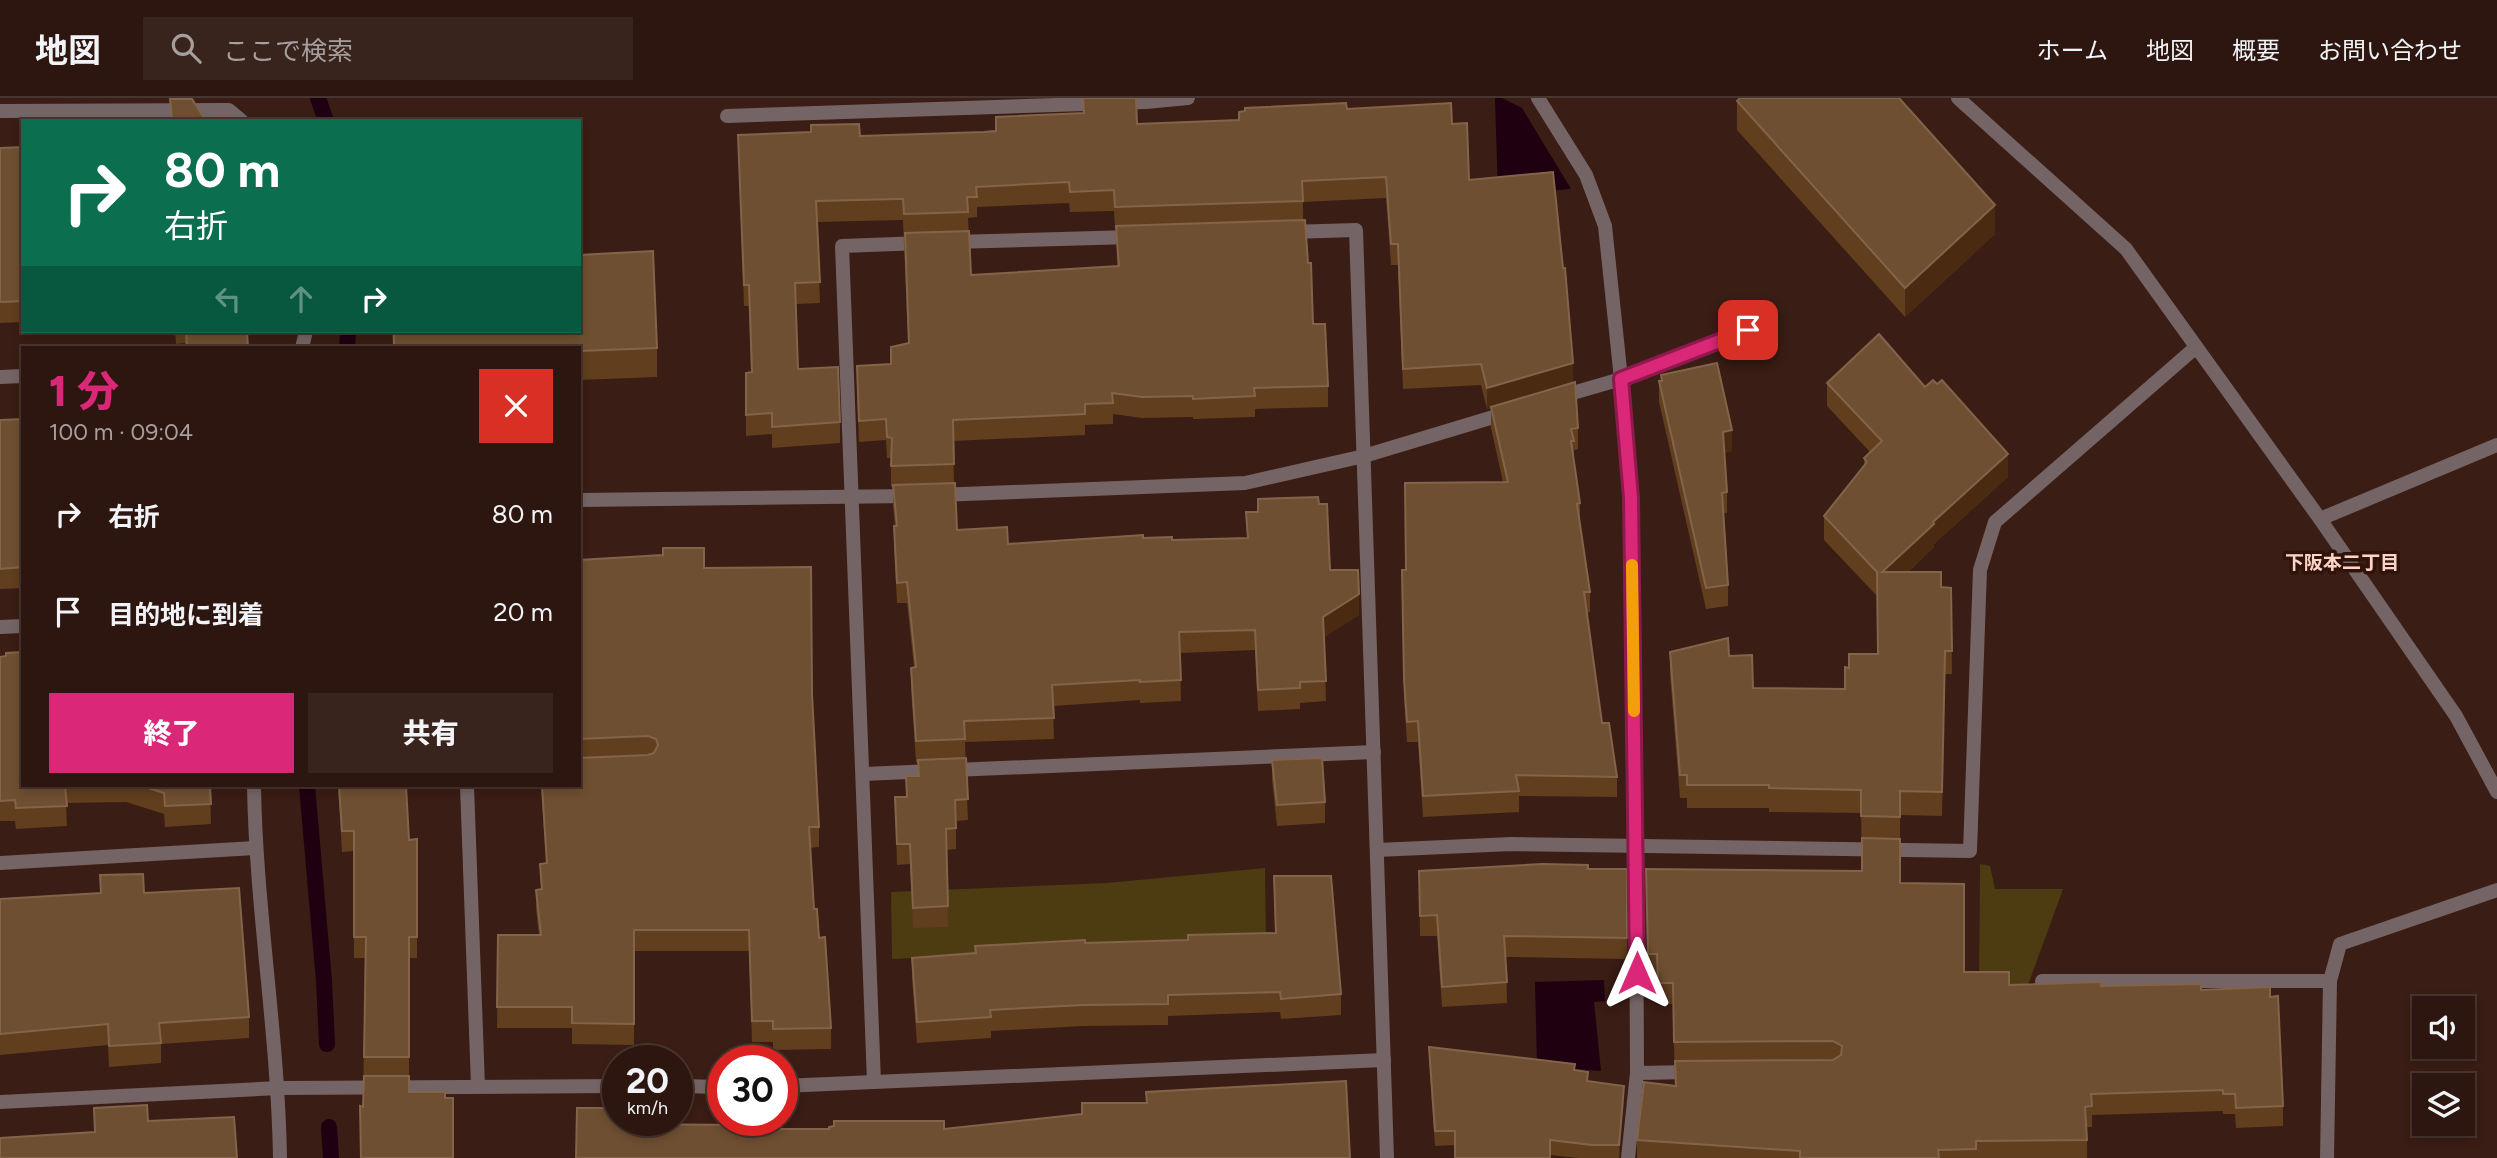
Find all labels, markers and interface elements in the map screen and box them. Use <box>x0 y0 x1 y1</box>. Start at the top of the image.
search box <box>143 17 633 80</box>
icon: search <box>167 29 205 67</box>
text: 地図 <box>35 31 101 70</box>
text: ここで検索 <box>223 35 353 67</box>
text: ホーム <box>2037 36 2108 65</box>
text: 地図 <box>2146 36 2194 65</box>
text: 概要 <box>2232 36 2280 65</box>
text: お問い合わせ <box>2318 36 2462 65</box>
text: 80 m <box>164 140 280 199</box>
icon: right <box>49 147 140 238</box>
text: 右折 <box>164 207 228 245</box>
icon: left <box>209 280 247 318</box>
icon: ahead <box>282 280 320 318</box>
icon: right <box>355 280 393 318</box>
pin <box>1718 300 1778 360</box>
icon: arrive <box>1729 311 1767 349</box>
text: 1 分 <box>49 366 119 417</box>
button: close <box>479 369 553 443</box>
text: 100 m · 09:04 <box>49 418 193 446</box>
icon: right <box>49 495 87 533</box>
text: 80 m <box>492 498 553 530</box>
text: 右折 <box>108 501 160 533</box>
district label: 下阪本二丁目 <box>2285 551 2399 574</box>
icon: arrive <box>49 593 87 631</box>
text: 20 m <box>493 596 553 628</box>
text: 目的地に到着 <box>108 599 264 631</box>
button: 終了 <box>49 693 294 773</box>
button: 共有 <box>308 693 553 773</box>
position arrow <box>1600 936 1674 1010</box>
map controls <box>2412 996 2475 1136</box>
button: sound <box>2412 996 2475 1059</box>
speed limit sign: 30 <box>707 1045 798 1136</box>
text: 20 <box>626 1060 669 1102</box>
button: layers <box>2412 1073 2475 1136</box>
text: km/h <box>627 1097 668 1119</box>

